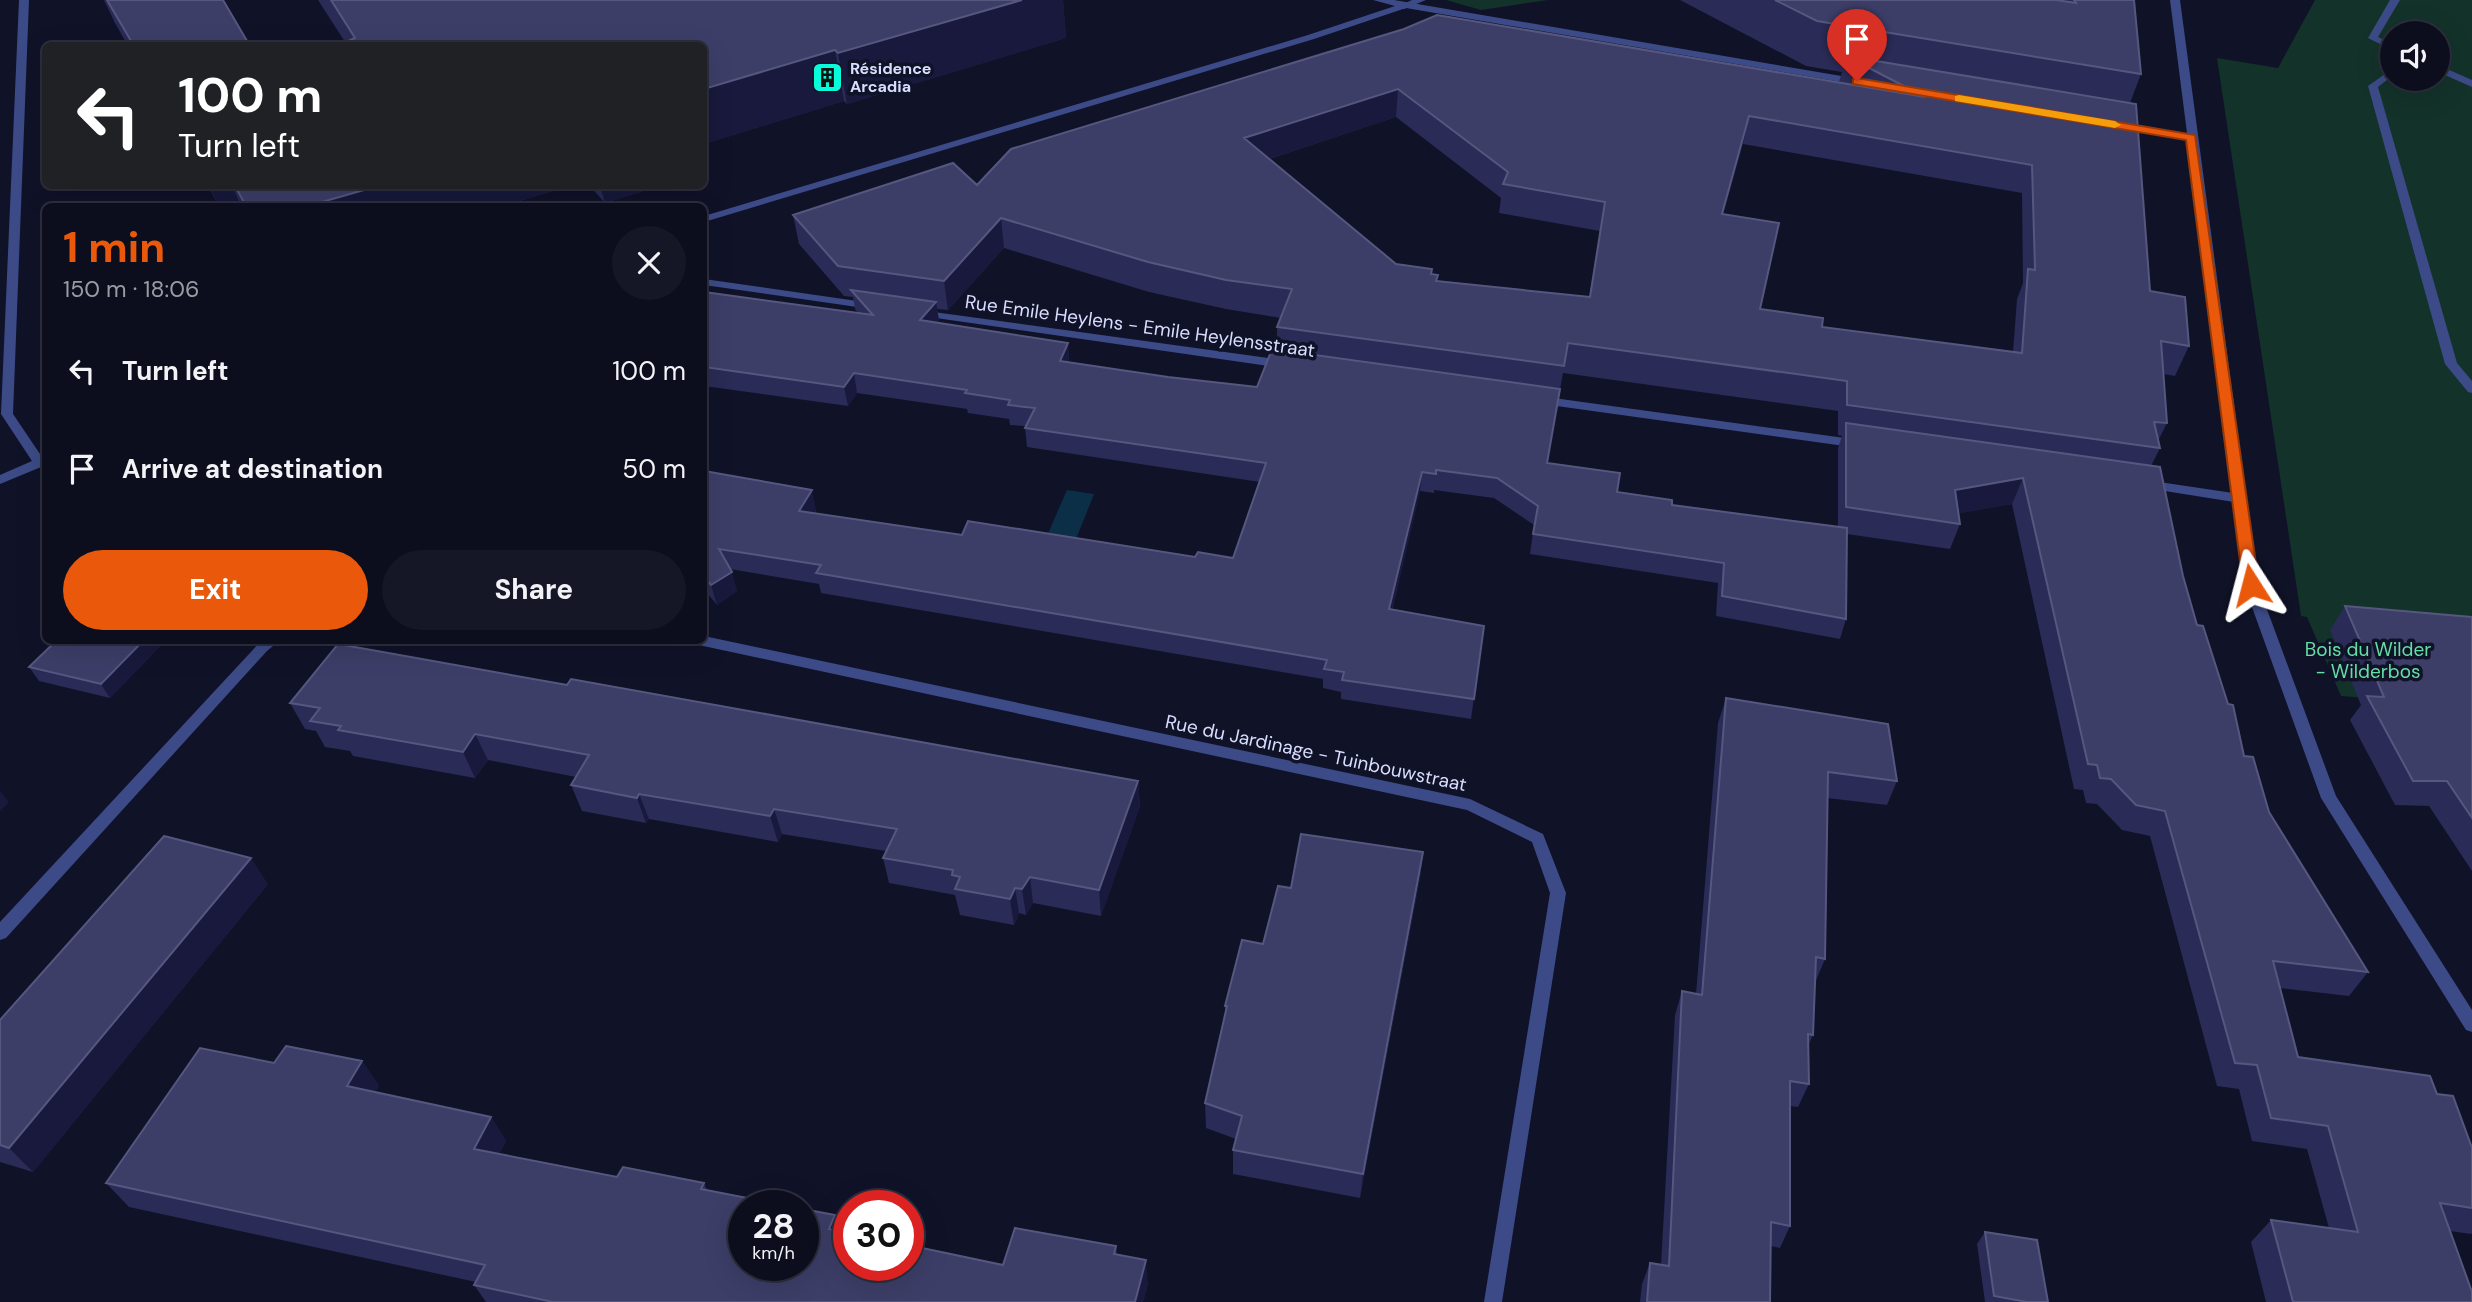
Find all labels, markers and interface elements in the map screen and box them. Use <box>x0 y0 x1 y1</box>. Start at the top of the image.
pin <box>1827 9 1887 81</box>
icon: arrive <box>1838 20 1876 58</box>
map controls <box>2380 21 2450 91</box>
button: sound <box>2380 21 2450 91</box>
place label: Résidence Arcadia <box>850 58 931 97</box>
building icon: Résidence Arcadia <box>810 60 844 94</box>
text: 100 m <box>178 63 322 127</box>
icon: left <box>63 70 154 161</box>
text: Turn left <box>178 125 300 167</box>
text: 1 min <box>63 220 165 275</box>
button: close <box>612 226 686 300</box>
text: 150 m · 18:06 <box>63 274 199 304</box>
street label: Rue Emile Heylens - Emile Heylensstraat <box>963 289 1317 363</box>
icon: left <box>63 352 101 390</box>
text: Turn left <box>122 354 229 388</box>
text: 100 m <box>612 354 686 388</box>
icon: arrive <box>63 450 101 488</box>
text: Arrive at destination <box>122 452 383 486</box>
text: 50 m <box>622 452 686 486</box>
position arrow <box>2214 548 2288 622</box>
button: Exit <box>63 550 368 630</box>
button: Share <box>382 550 686 630</box>
park label: Bois du Wilder - Wilderbos <box>2305 637 2431 684</box>
street label: Rue du Jardinage - Tuinbouwstraat <box>1163 709 1469 797</box>
speed limit sign: 30 <box>833 1190 924 1281</box>
text: 28 <box>752 1203 795 1249</box>
text: km/h <box>752 1241 795 1265</box>

